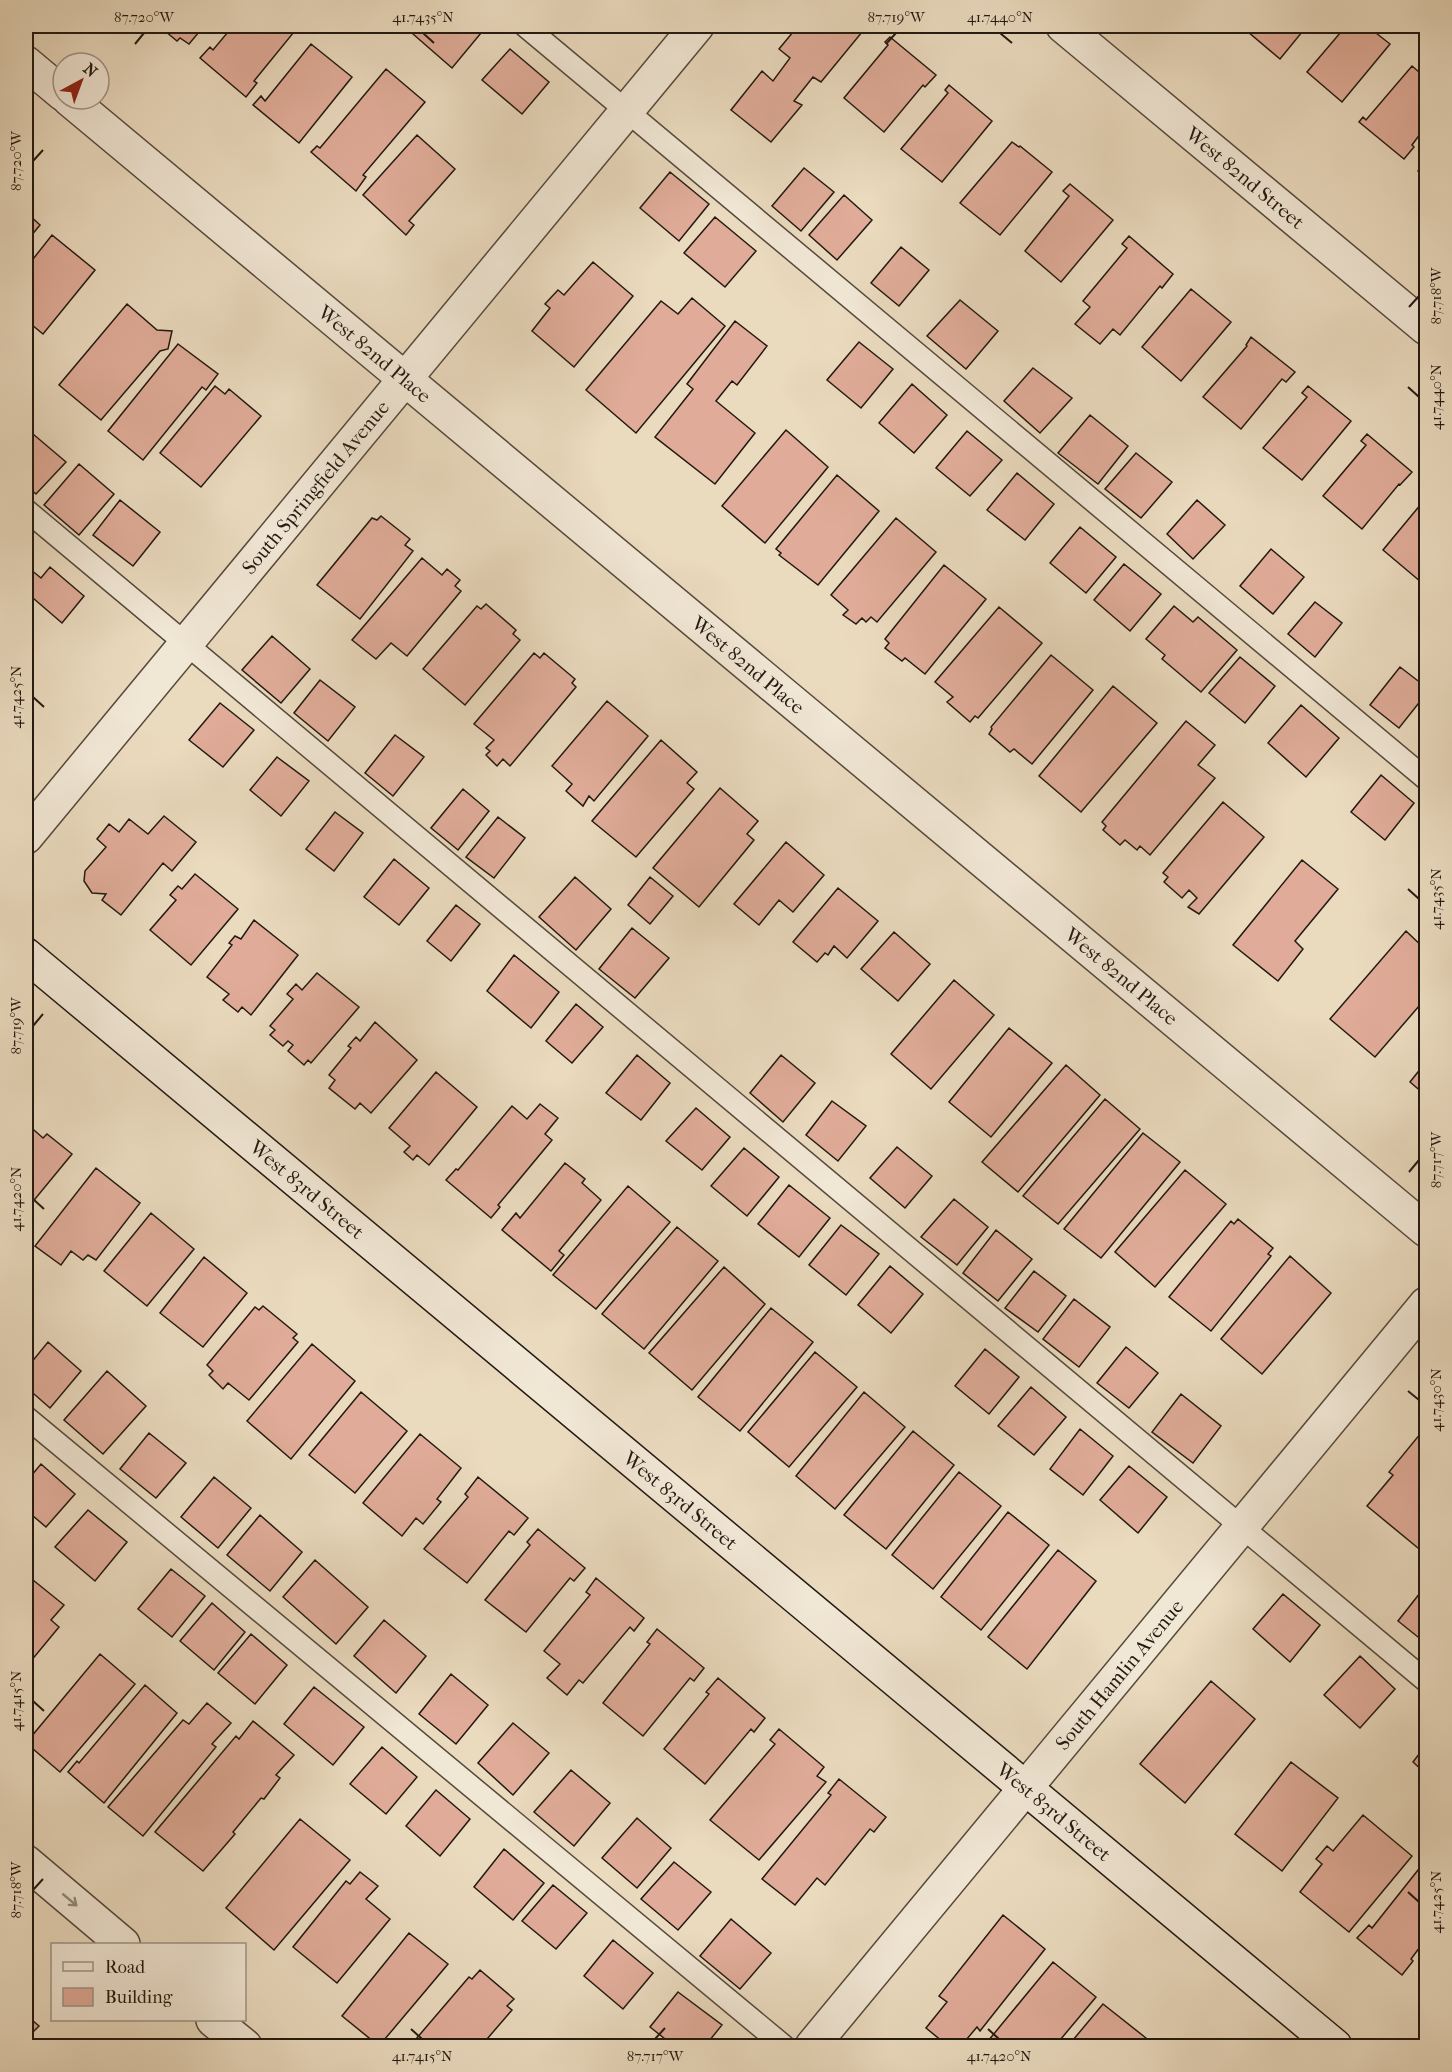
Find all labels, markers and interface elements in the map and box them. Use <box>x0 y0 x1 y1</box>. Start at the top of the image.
text: 87.720°W <box>114 8 175 26</box>
text: 41.7435°N <box>392 8 454 26</box>
text: 87.719°W <box>867 8 926 26</box>
text: 41.7440°N <box>967 8 1034 26</box>
north arrow <box>51 51 111 111</box>
text: N <box>80 59 102 82</box>
street label: West 82nd Street <box>1181 121 1309 233</box>
text: 87.720°W <box>7 130 25 191</box>
text: 87.718°W <box>1427 266 1445 324</box>
street label: West 82nd Place <box>313 300 436 407</box>
text: 41.7440°N <box>1427 363 1445 430</box>
street label: South Springfield Avenue <box>237 396 394 579</box>
street label: West 82nd Place <box>686 611 809 719</box>
text: 41.7425°N <box>7 665 25 729</box>
text: 41.7435°N <box>1427 868 1445 930</box>
street label: West 82nd Place <box>1060 922 1183 1030</box>
text: 87.719°W <box>7 996 25 1055</box>
text: 87.717°W <box>1427 1130 1445 1188</box>
street label: West 83rd Street <box>245 1135 369 1243</box>
text: 41.7420°N <box>7 1166 25 1231</box>
text: 41.7430°N <box>1427 1368 1445 1432</box>
street label: West 83rd Street <box>618 1446 742 1555</box>
street label: South Hamlin Avenue <box>1051 1595 1188 1754</box>
text: 41.7415°N <box>7 1670 25 1731</box>
street label: West 83rd Street <box>991 1757 1116 1866</box>
text: 87.718°W <box>7 1860 25 1918</box>
text: 41.7425°N <box>1427 1870 1445 1934</box>
one-way arrow <box>62 1893 77 1907</box>
legend <box>51 1943 246 2021</box>
text: Road <box>105 1957 145 1978</box>
text: Building <box>105 1987 173 2008</box>
text: 41.7415°N <box>392 2047 453 2065</box>
text: 87.717°W <box>627 2047 685 2065</box>
text: 41.7420°N <box>967 2047 1032 2065</box>

